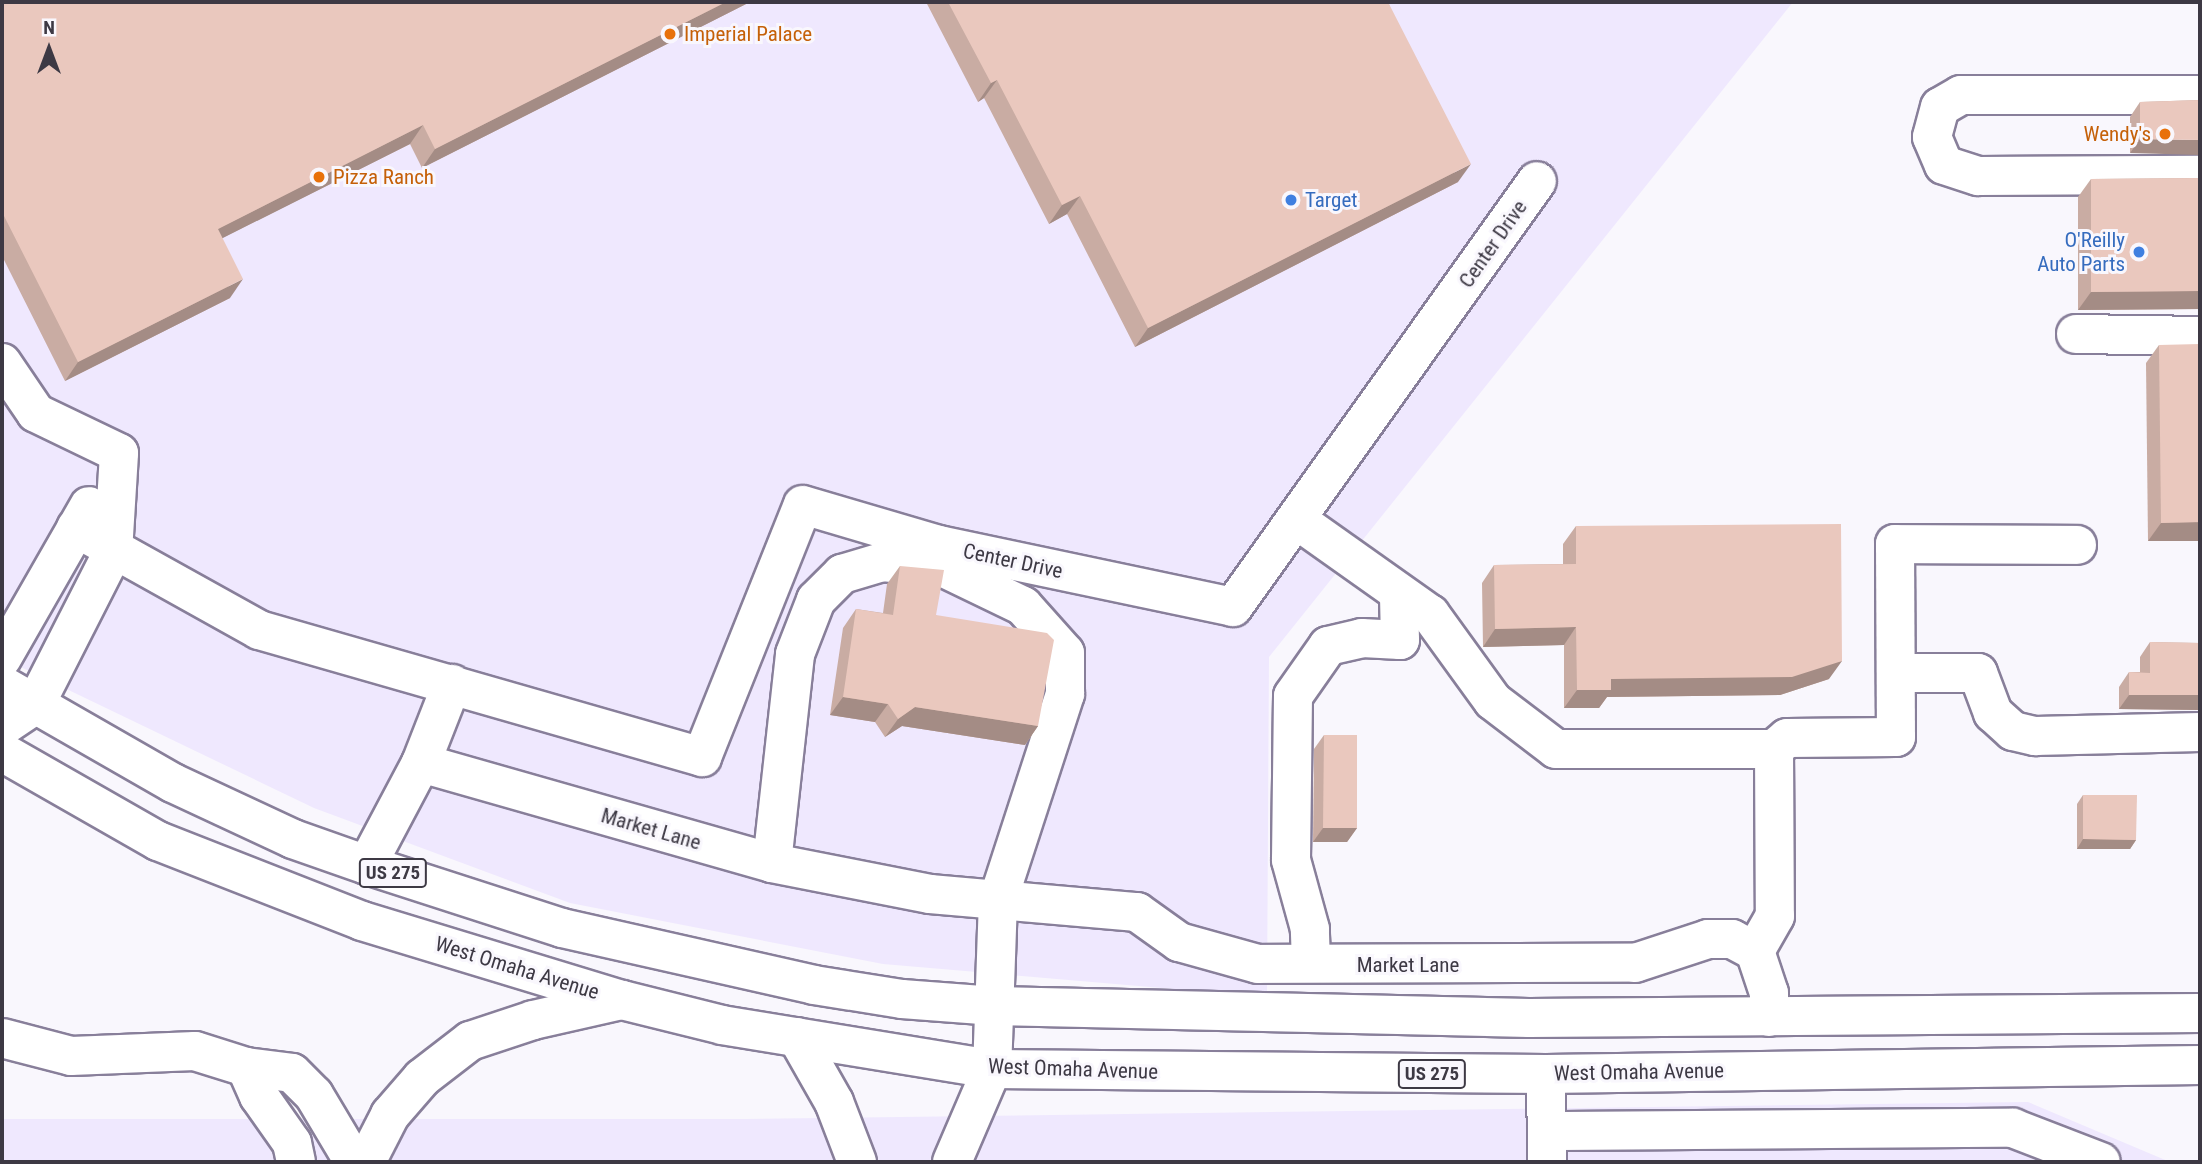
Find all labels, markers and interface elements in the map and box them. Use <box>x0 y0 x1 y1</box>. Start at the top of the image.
north arrow <box>14 14 84 84</box>
text: N <box>43 16 55 39</box>
place label: Imperial Palace <box>684 21 812 47</box>
marker: Imperial Palace <box>662 26 678 42</box>
place label: Wendy's <box>2084 121 2151 147</box>
marker: Wendy's <box>2157 126 2173 142</box>
place label: Pizza Ranch <box>333 164 434 190</box>
marker: Pizza Ranch <box>311 169 327 185</box>
place label: Target <box>1305 187 1357 213</box>
marker: Target <box>1283 192 1299 208</box>
street label: Center Drive <box>1454 195 1532 293</box>
place label: O'Reilly Auto Parts <box>2037 227 2125 277</box>
marker: O'Reilly Auto Parts <box>2131 244 2147 260</box>
street label: Center Drive <box>961 538 1065 584</box>
street label: Market Lane <box>598 803 704 855</box>
road number: US 275 <box>358 858 428 888</box>
street label: West Omaha Avenue <box>432 931 602 1005</box>
street label: Market Lane <box>1357 952 1459 978</box>
street label: West Omaha Avenue <box>988 1053 1158 1085</box>
road number: US 275 <box>1397 1058 1467 1090</box>
street label: West Omaha Avenue <box>1554 1058 1724 1086</box>

